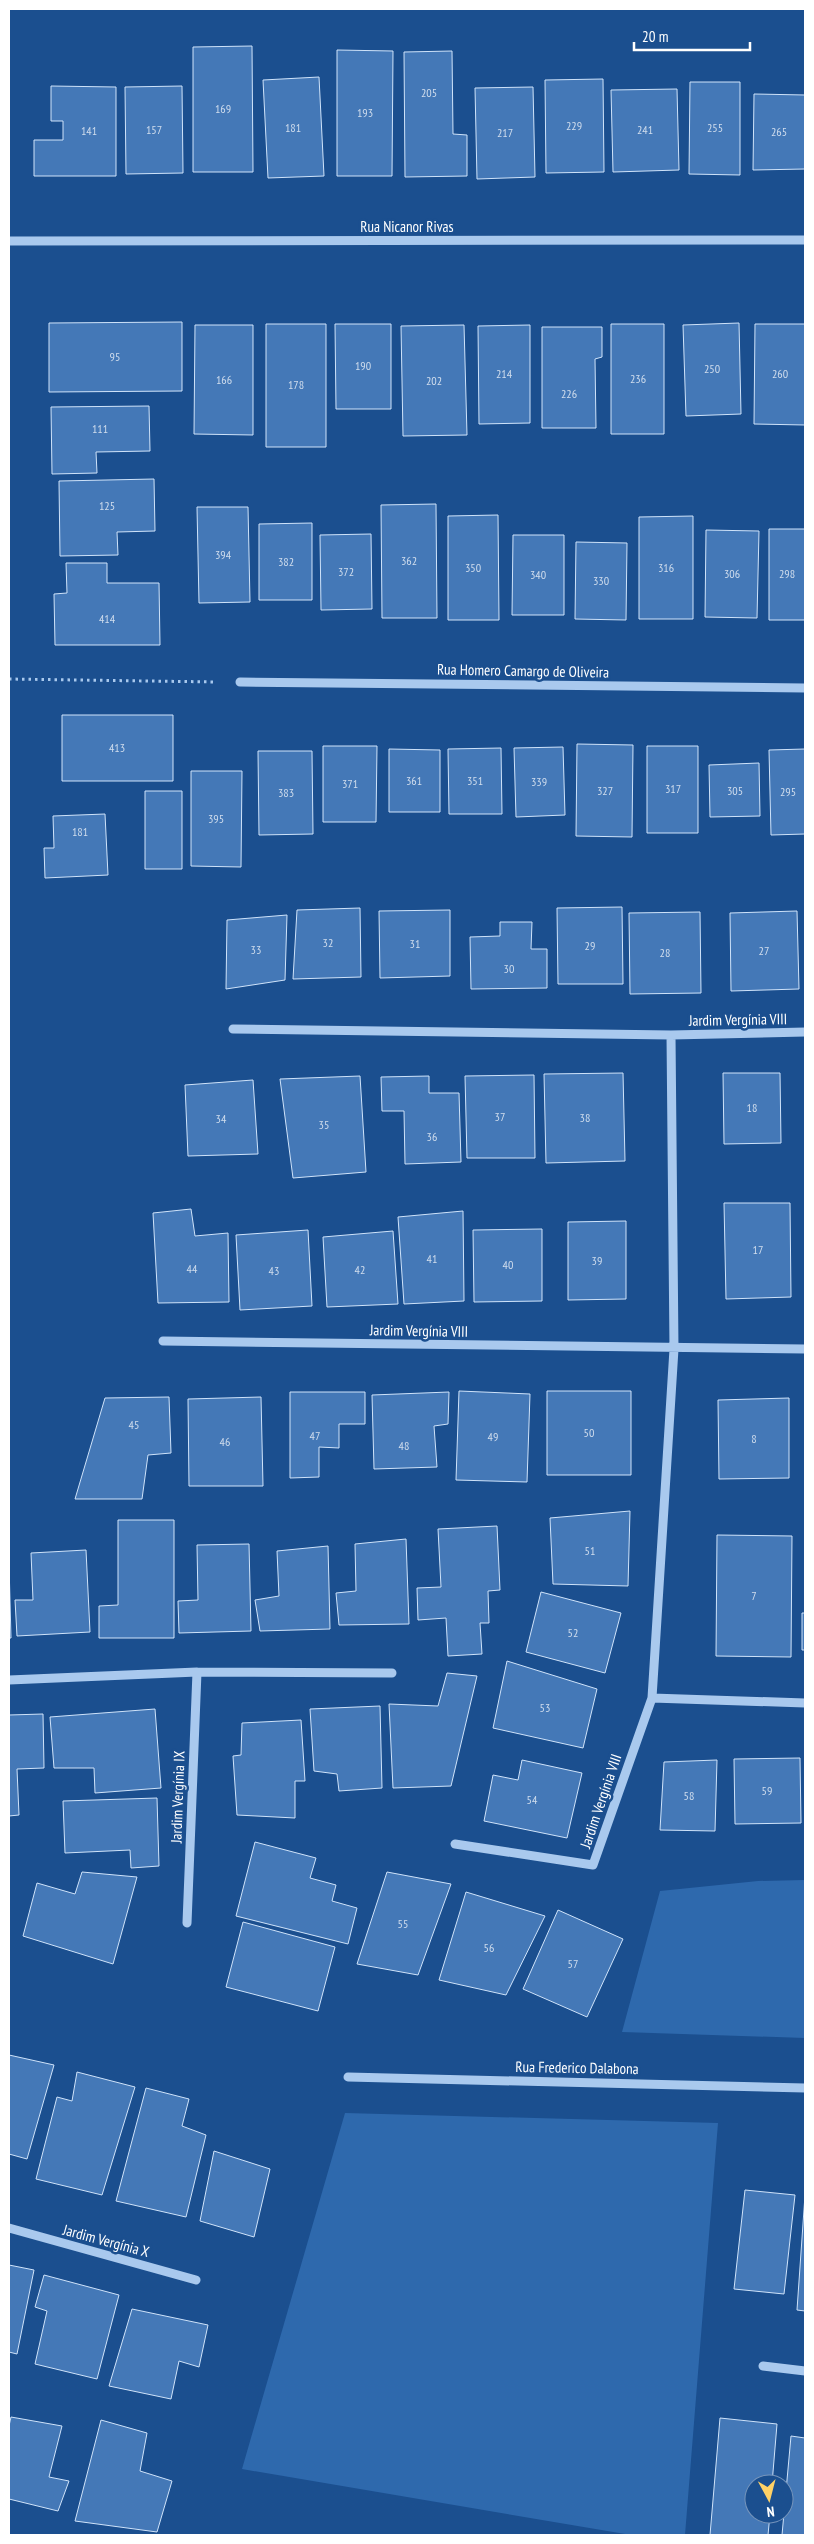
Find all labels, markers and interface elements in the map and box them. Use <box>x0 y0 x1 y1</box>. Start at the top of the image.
scale bar <box>634 20 750 52</box>
text: 20 m <box>642 27 668 46</box>
house number: 205 <box>421 85 437 100</box>
house number: 169 <box>215 101 231 116</box>
house number: 193 <box>357 105 373 120</box>
house number: 229 <box>566 118 582 133</box>
house number: 181 <box>285 120 301 135</box>
house number: 255 <box>707 120 723 135</box>
house number: 157 <box>146 122 162 137</box>
house number: 241 <box>637 122 653 137</box>
house number: 141 <box>81 123 97 138</box>
house number: 265 <box>771 124 787 139</box>
house number: 217 <box>497 125 513 140</box>
street label: Rua Nicanor Rivas <box>360 217 454 236</box>
house number: 95 <box>110 349 120 364</box>
house number: 190 <box>355 358 371 373</box>
house number: 250 <box>704 361 720 376</box>
house number: 214 <box>496 366 513 381</box>
house number: 260 <box>772 366 788 381</box>
house number: 236 <box>630 371 646 386</box>
house number: 166 <box>216 372 232 387</box>
house number: 202 <box>426 373 442 388</box>
house number: 178 <box>288 377 304 392</box>
house number: 226 <box>561 386 577 401</box>
house number: 111 <box>92 421 108 436</box>
house number: 125 <box>99 498 115 513</box>
house number: 394 <box>215 547 232 562</box>
house number: 362 <box>401 553 417 568</box>
house number: 382 <box>278 554 294 569</box>
house number: 350 <box>465 560 481 575</box>
house number: 316 <box>658 560 674 575</box>
house number: 372 <box>338 564 354 579</box>
house number: 306 <box>724 566 740 581</box>
house number: 298 <box>779 566 795 581</box>
house number: 340 <box>530 567 546 582</box>
house number: 330 <box>593 573 609 588</box>
house number: 414 <box>99 611 116 626</box>
street label: Rua Homero Camargo de Oliveira <box>437 659 609 682</box>
house number: 413 <box>109 740 125 755</box>
house number: 361 <box>406 773 422 788</box>
house number: 351 <box>467 773 483 788</box>
house number: 339 <box>531 774 547 789</box>
house number: 371 <box>342 776 358 791</box>
house number: 317 <box>665 781 681 796</box>
house number: 327 <box>597 783 613 798</box>
house number: 305 <box>727 783 743 798</box>
house number: 295 <box>780 784 796 799</box>
house number: 383 <box>278 785 294 800</box>
house number: 395 <box>208 811 224 826</box>
house number: 181 <box>72 824 88 839</box>
house number: 32 <box>323 935 333 950</box>
house number: 31 <box>410 936 420 951</box>
house number: 29 <box>585 938 595 953</box>
house number: 33 <box>251 942 261 957</box>
house number: 27 <box>759 943 769 958</box>
house number: 28 <box>660 945 670 960</box>
house number: 30 <box>504 961 514 976</box>
street label: Jardim Vergínia VIII <box>688 1009 787 1030</box>
house number: 18 <box>747 1100 757 1115</box>
house number: 37 <box>495 1109 505 1124</box>
house number: 38 <box>580 1110 590 1125</box>
house number: 34 <box>216 1111 227 1126</box>
house number: 35 <box>319 1117 329 1132</box>
house number: 36 <box>427 1129 437 1144</box>
house number: 17 <box>753 1242 763 1257</box>
house number: 41 <box>427 1251 437 1266</box>
house number: 39 <box>592 1253 602 1268</box>
house number: 40 <box>503 1257 513 1272</box>
house number: 44 <box>187 1261 198 1276</box>
house number: 42 <box>355 1262 365 1277</box>
house number: 43 <box>269 1263 279 1278</box>
street label: Jardim Vergínia VIII <box>369 1320 468 1341</box>
house number: 45 <box>129 1417 139 1432</box>
house number: 50 <box>584 1425 594 1440</box>
house number: 47 <box>310 1428 320 1443</box>
house number: 49 <box>488 1429 498 1444</box>
house number: 8 <box>751 1431 757 1446</box>
house number: 46 <box>220 1434 230 1449</box>
house number: 48 <box>399 1438 409 1453</box>
house number: 51 <box>585 1543 595 1558</box>
house number: 7 <box>751 1588 757 1603</box>
house number: 52 <box>568 1625 578 1640</box>
house number: 53 <box>540 1700 550 1715</box>
street label: Jardim Vergínia IX <box>166 1750 189 1844</box>
street label: Jardim Vergínia VIII <box>575 1751 626 1851</box>
house number: 59 <box>762 1783 772 1798</box>
house number: 58 <box>684 1788 694 1803</box>
house number: 54 <box>527 1792 538 1807</box>
house number: 55 <box>398 1916 408 1931</box>
house number: 56 <box>484 1940 494 1955</box>
house number: 57 <box>568 1956 578 1971</box>
street label: Rua Frederico Dalabona <box>515 2057 639 2078</box>
street label: Jardim Vergínia X <box>60 2220 152 2261</box>
north arrow <box>744 2474 794 2524</box>
text: N <box>766 2503 775 2521</box>

